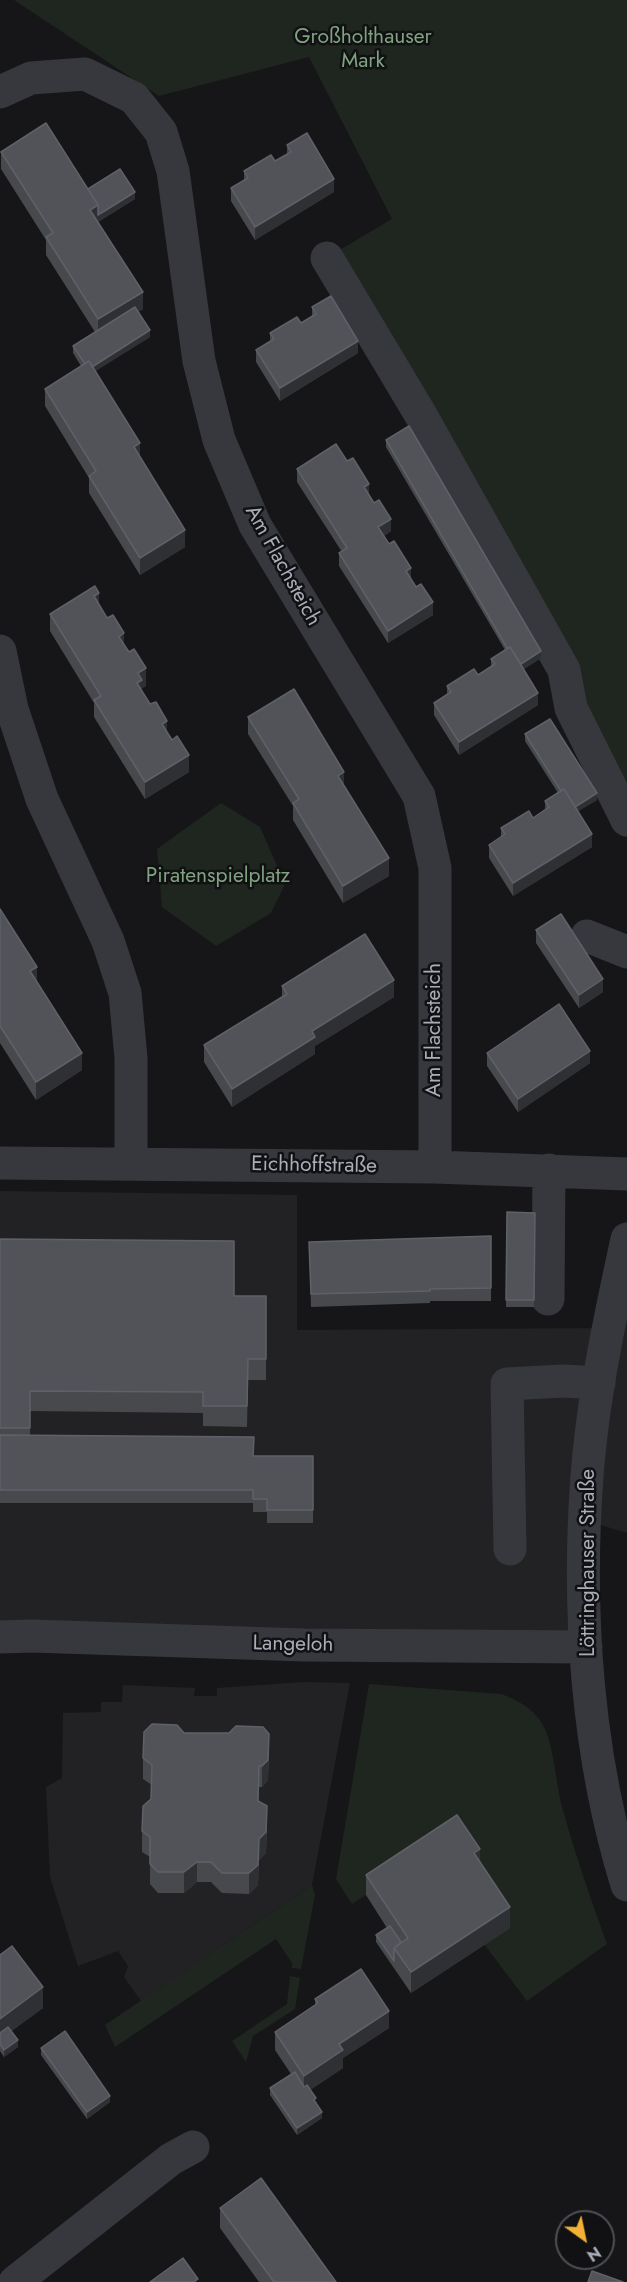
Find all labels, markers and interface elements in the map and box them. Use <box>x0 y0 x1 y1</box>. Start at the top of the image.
park label: Großholthauser Mark <box>294 25 432 75</box>
street label: Am Flachsteich <box>239 501 325 631</box>
park label: Piratenspielplatz <box>146 864 290 890</box>
street label: Am Flachsteich <box>422 963 448 1097</box>
street label: Eichhoffstraße <box>251 1152 377 1180</box>
street label: Löttringhauser Straße <box>576 1469 602 1657</box>
street label: Langeloh <box>252 1632 334 1658</box>
north arrow <box>555 2210 615 2270</box>
text: N <box>582 2241 606 2267</box>

